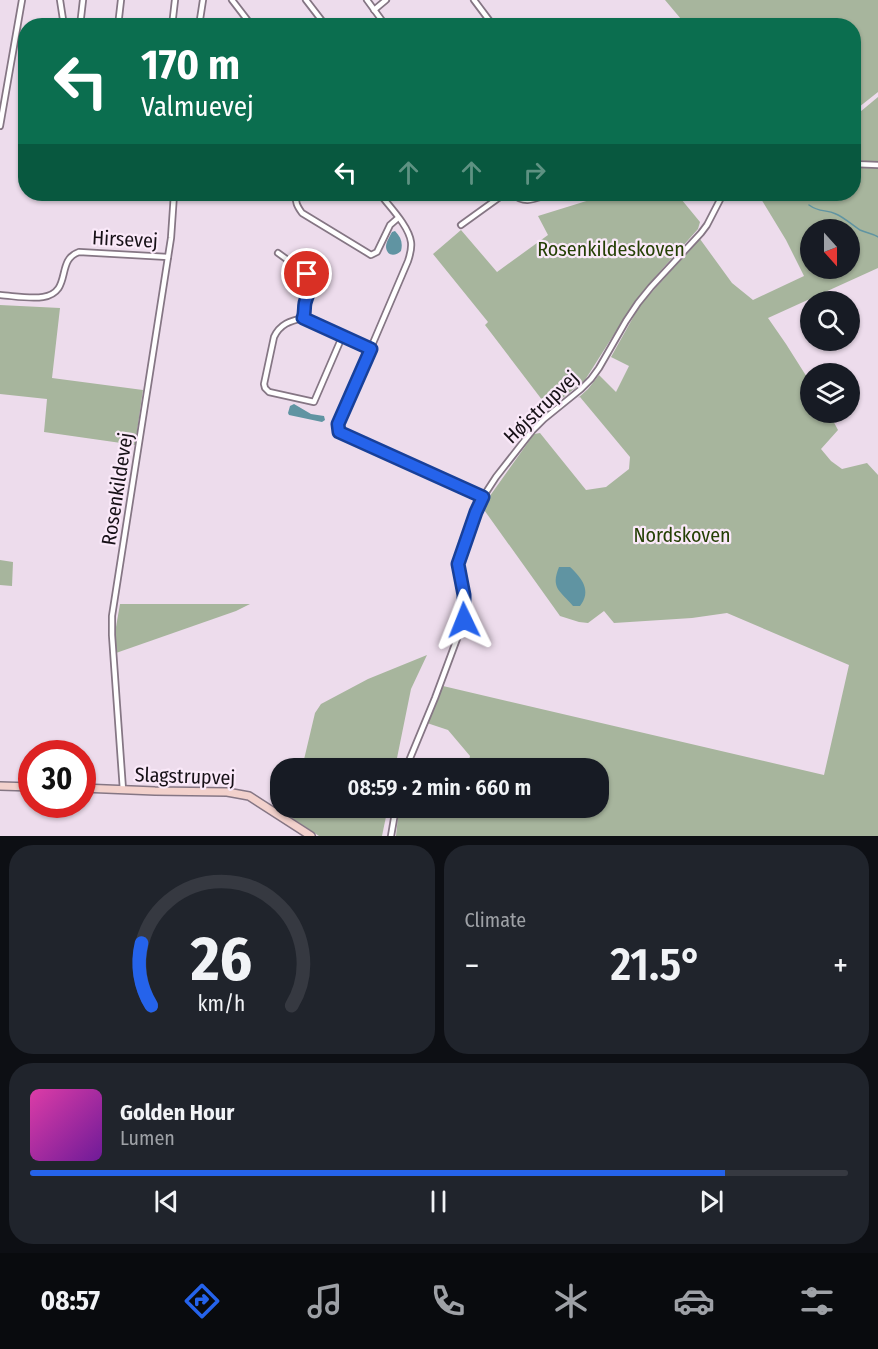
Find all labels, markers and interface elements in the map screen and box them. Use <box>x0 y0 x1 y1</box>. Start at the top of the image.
text: 170 m <box>141 40 240 90</box>
icon: left <box>42 42 120 120</box>
text: Valmuevej <box>141 91 254 123</box>
icon: left <box>329 156 362 189</box>
icon: ahead <box>392 156 425 189</box>
icon: ahead <box>455 156 488 189</box>
icon: right <box>518 156 551 189</box>
north arrow <box>800 219 860 279</box>
map controls <box>800 219 860 423</box>
street label: Hirsevej <box>91 225 159 253</box>
park label: Rosenkildeskoven <box>537 237 685 261</box>
pin <box>281 248 332 299</box>
icon: arrive <box>290 257 323 290</box>
button: search <box>800 291 860 351</box>
button: layers <box>800 363 860 423</box>
street label: Højstrupvej <box>499 366 583 448</box>
street label: Rosenkildevej <box>96 431 138 547</box>
park label: Nordskoven <box>633 523 731 547</box>
position arrow <box>432 588 496 652</box>
speed limit sign: 30 <box>18 740 96 818</box>
street label: Slagstrupvej <box>134 762 236 790</box>
text: 08:59 · 2 min · 660 m <box>348 774 531 801</box>
text: Climate <box>465 908 526 932</box>
text: 26 <box>190 922 253 997</box>
text: 21.5° <box>610 938 702 992</box>
text: − <box>465 946 479 986</box>
text: + <box>833 946 848 986</box>
text: km/h <box>198 992 246 1018</box>
text: Golden Hour <box>120 1099 234 1126</box>
text: Lumen <box>120 1126 175 1150</box>
icon: previous <box>150 1185 183 1218</box>
icon: pause <box>422 1185 455 1218</box>
icon: next <box>695 1185 728 1218</box>
icon: directions <box>181 1280 223 1322</box>
icon: music <box>304 1280 346 1322</box>
icon: phone <box>427 1280 469 1322</box>
icon: climate <box>550 1280 592 1322</box>
icon: car <box>673 1280 715 1322</box>
icon: filters <box>796 1280 838 1322</box>
text: 08:57 <box>40 1285 100 1317</box>

